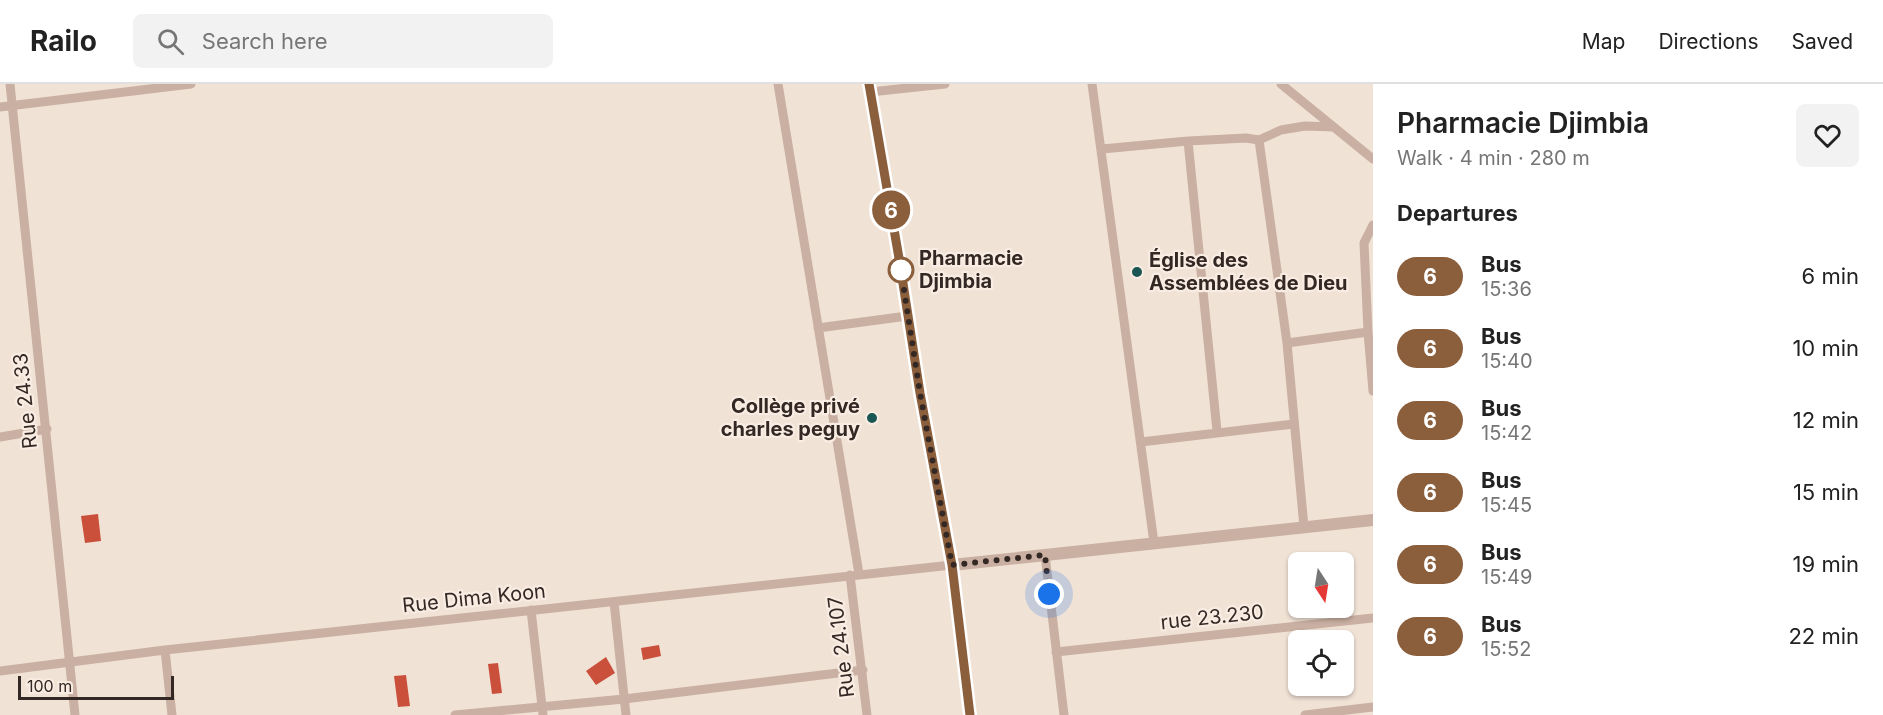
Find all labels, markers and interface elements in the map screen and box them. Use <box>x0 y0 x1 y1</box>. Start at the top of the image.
search box <box>133 14 553 68</box>
text: Railo <box>30 24 97 58</box>
icon: search <box>154 25 187 58</box>
text: Search here <box>202 28 328 54</box>
text: Map <box>1582 29 1625 54</box>
text: Directions <box>1658 29 1759 54</box>
text: Saved <box>1792 29 1853 54</box>
button: heart <box>1796 104 1859 167</box>
text: Pharmacie Djimbia <box>1397 106 1649 140</box>
text: Walk · 4 min · 280 m <box>1397 146 1590 170</box>
line badge: 6 <box>872 190 910 230</box>
text: 6 <box>884 198 898 223</box>
text: Departures <box>1397 200 1518 226</box>
place label: Pharmacie Djimbia <box>919 246 1023 293</box>
place label: Église des Assemblées de Dieu <box>1149 247 1348 295</box>
text: Bus <box>1481 251 1522 277</box>
marker: Pharmacie Djimbia <box>888 257 914 283</box>
text: 6 min <box>1802 263 1859 289</box>
text: 6 <box>1423 264 1437 289</box>
marker: Église des Assemblées de Dieu <box>1130 265 1144 279</box>
text: 15:36 <box>1481 277 1532 301</box>
text: Bus <box>1481 323 1522 349</box>
text: 10 min <box>1792 335 1859 361</box>
text: 6 <box>1423 336 1437 361</box>
text: 15:40 <box>1481 349 1533 373</box>
street label: Rue 24.33 <box>8 352 42 450</box>
place label: Collège privé charles peguy <box>721 394 860 441</box>
text: Bus <box>1481 395 1522 421</box>
text: 12 min <box>1793 407 1859 433</box>
text: 6 <box>1423 408 1437 433</box>
marker: Collège privé charles peguy <box>865 411 879 425</box>
text: 15:42 <box>1481 421 1532 445</box>
text: Bus <box>1481 467 1522 493</box>
text: 15 min <box>1793 479 1859 505</box>
text: 6 <box>1423 480 1437 505</box>
text: 15:45 <box>1481 493 1532 517</box>
text: Bus <box>1481 539 1522 565</box>
text: 19 min <box>1793 551 1859 577</box>
north arrow <box>1288 552 1354 618</box>
map controls <box>1288 552 1354 696</box>
text: 6 <box>1423 552 1437 577</box>
text: 15:49 <box>1481 565 1532 589</box>
street label: Rue Dima Koon <box>401 579 547 617</box>
your location <box>1034 579 1064 609</box>
street label: Rue 24.107 <box>823 595 859 699</box>
street label: rue 23.230 <box>1159 600 1265 634</box>
text: Bus <box>1481 611 1522 637</box>
text: 22 min <box>1788 623 1859 649</box>
text: 6 <box>1423 624 1437 649</box>
button: locate <box>1288 630 1354 696</box>
text: 15:52 <box>1481 637 1531 661</box>
scale bar <box>18 673 174 700</box>
text: 100 m <box>27 676 72 696</box>

